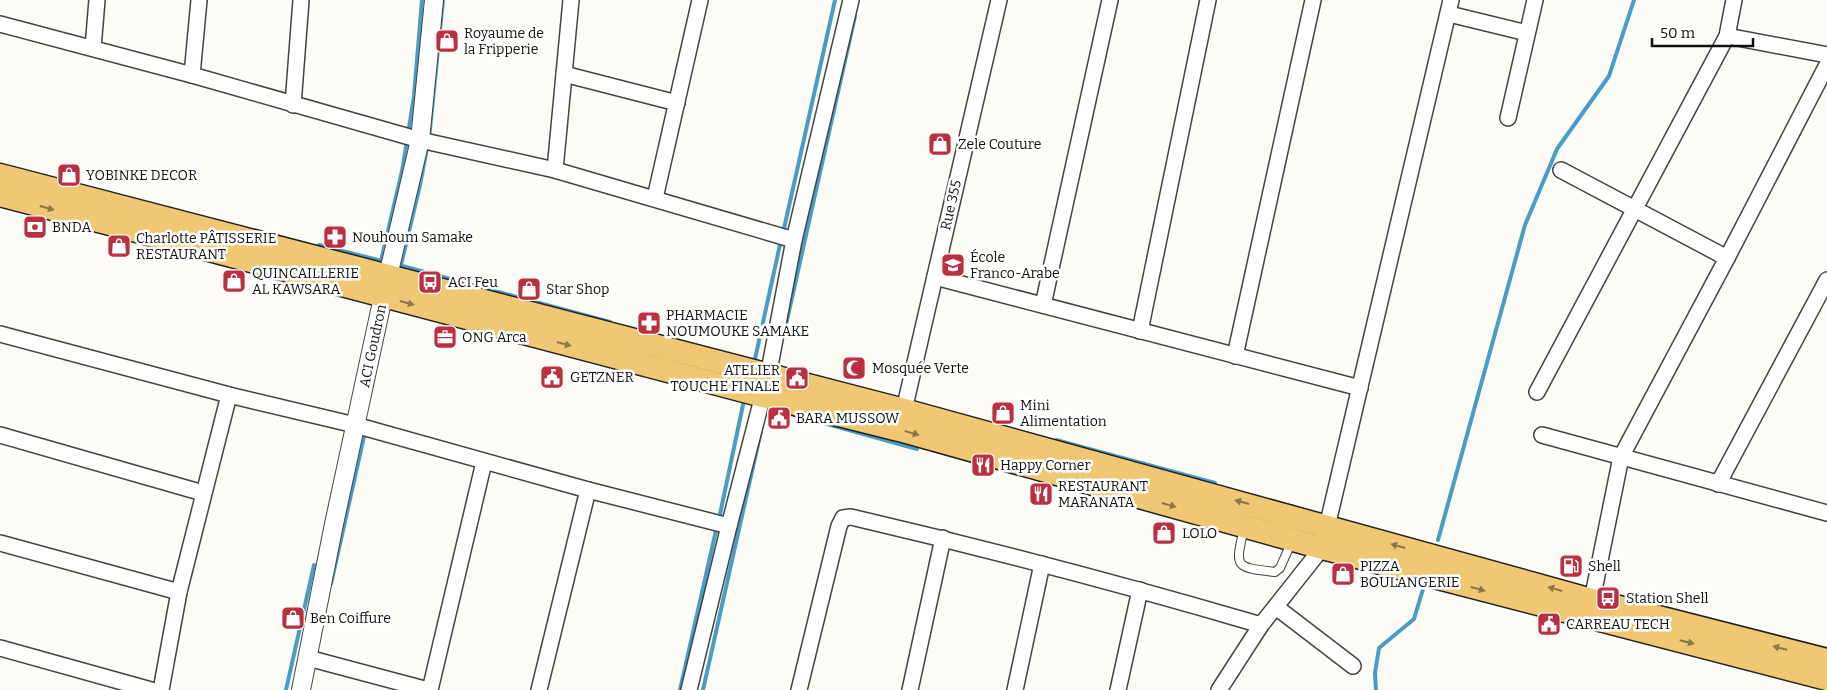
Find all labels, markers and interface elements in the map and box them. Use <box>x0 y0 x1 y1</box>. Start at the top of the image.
scale bar <box>1652 15 1753 47</box>
text: 50 m <box>1660 24 1696 42</box>
place label: Royaume de la Fripperie <box>464 25 544 58</box>
shop icon: Royaume de la Fripperie <box>434 28 460 54</box>
shop icon: Zele Couture <box>927 131 953 157</box>
place label: Zele Couture <box>958 136 1041 153</box>
shop icon: YOBINKE DECOR <box>56 162 82 188</box>
place label: YOBINKE DECOR <box>86 167 197 184</box>
street label: Rue 355 <box>937 178 965 232</box>
one-way arrow <box>40 204 55 212</box>
bank icon: BNDA <box>22 214 48 240</box>
place label: BNDA <box>52 219 91 236</box>
pharmacy icon: Nouhoum Samake <box>322 224 348 250</box>
place label: Charlotte PÂTISSERIE RESTAURANT <box>136 229 276 263</box>
place label: Nouhoum Samake <box>352 229 473 246</box>
shop icon: Charlotte PÂTISSERIE RESTAURANT <box>106 233 132 259</box>
place label: École Franco-Arabe <box>970 248 1060 282</box>
school or university icon: École Franco-Arabe <box>940 252 966 278</box>
place label: QUINCAILLERIE AL KAWSARA <box>252 265 359 298</box>
shop icon: QUINCAILLERIE AL KAWSARA <box>221 268 247 294</box>
bus stop icon: ACI Feu <box>417 269 443 295</box>
place label: ACI Feu <box>448 274 498 291</box>
shop icon: Star Shop <box>516 276 542 302</box>
place label: Star Shop <box>546 281 609 298</box>
one-way arrow <box>400 299 415 307</box>
street label: ACI Goudron <box>356 303 390 389</box>
place label: PHARMACIE NOUMOUKE SAMAKE <box>666 307 809 340</box>
pharmacy icon: PHARMACIE NOUMOUKE SAMAKE <box>636 310 662 336</box>
office icon: ONG Arca <box>432 324 458 350</box>
place label: ONG Arca <box>462 329 527 346</box>
one-way arrow <box>557 340 572 348</box>
mosque icon: Mosquée Verte <box>841 355 867 381</box>
place label: Mosquée Verte <box>872 360 969 377</box>
place label: ATELIER TOUCHE FINALE <box>671 362 780 395</box>
public building icon: GETZNER <box>539 364 565 390</box>
public building icon: ATELIER TOUCHE FINALE <box>784 365 810 391</box>
place label: GETZNER <box>570 369 634 386</box>
place label: Mini Alimentation <box>1020 397 1107 430</box>
shop icon: Mini Alimentation <box>990 400 1016 426</box>
public building icon: BARA MUSSOW <box>766 405 792 431</box>
place label: BARA MUSSOW <box>796 410 900 427</box>
one-way arrow <box>904 430 919 438</box>
restaurant icon: Happy Corner <box>970 452 996 478</box>
place label: Happy Corner <box>1000 457 1091 474</box>
place label: RESTAURANT MARANATA <box>1058 478 1148 511</box>
restaurant icon: RESTAURANT MARANATA <box>1028 481 1054 507</box>
one-way arrow <box>1234 498 1249 506</box>
one-way arrow <box>1162 502 1177 510</box>
shop icon: LOLO <box>1151 520 1177 546</box>
place label: LOLO <box>1182 525 1217 542</box>
one-way arrow <box>1391 541 1406 549</box>
fuel station icon: Shell <box>1558 553 1584 579</box>
place label: PIZZA BOULANGERIE <box>1360 558 1460 591</box>
place label: Shell <box>1588 558 1621 575</box>
shop icon: PIZZA BOULANGERIE <box>1330 561 1356 587</box>
one-way arrow <box>1471 585 1486 593</box>
one-way arrow <box>1547 585 1562 593</box>
bus stop icon: Station Shell <box>1595 585 1621 611</box>
place label: Station Shell <box>1626 590 1709 607</box>
shop icon: Ben Coiffure <box>280 605 306 631</box>
place label: Ben Coiffure <box>310 610 391 627</box>
public building icon: CARREAU TECH <box>1536 611 1562 637</box>
place label: CARREAU TECH <box>1566 616 1670 633</box>
one-way arrow <box>1679 639 1694 647</box>
one-way arrow <box>1772 644 1787 652</box>

